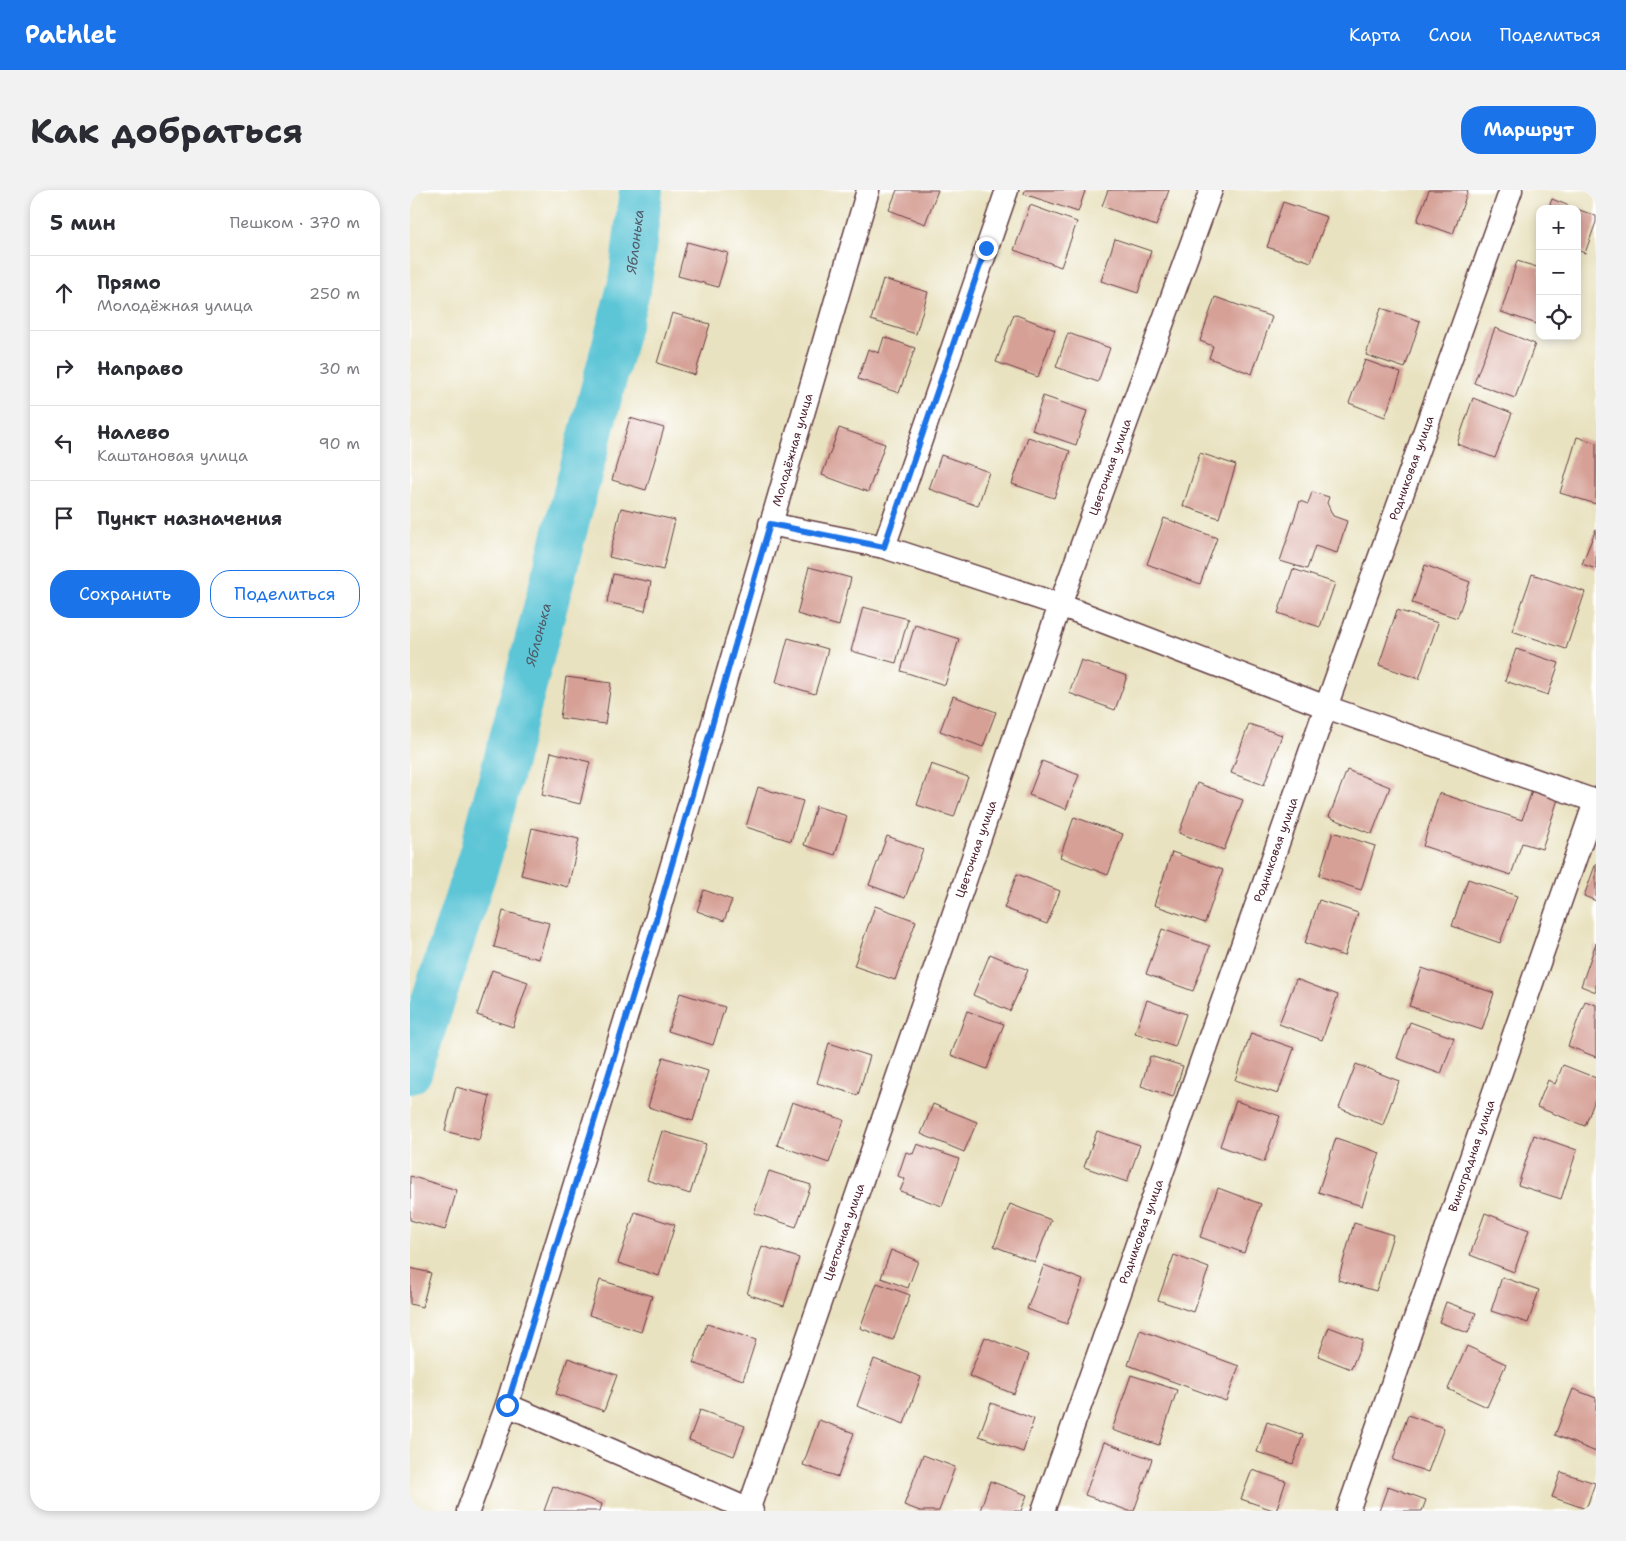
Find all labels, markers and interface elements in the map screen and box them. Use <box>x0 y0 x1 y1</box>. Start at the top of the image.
text: Pathlet <box>25 19 116 51</box>
text: Карта <box>1349 23 1400 47</box>
text: Слои <box>1428 23 1472 47</box>
text: Поделиться <box>1500 23 1601 47</box>
button: Маршрут <box>1461 106 1596 154</box>
text: Как добраться <box>30 107 303 154</box>
map controls <box>1536 205 1581 340</box>
button: + <box>1536 205 1581 250</box>
water label: Яблонька <box>622 208 648 276</box>
text: 5 мин <box>50 209 116 237</box>
text: Пешком · 370 m <box>230 212 360 233</box>
route end <box>975 237 998 260</box>
button: − <box>1536 250 1581 295</box>
text: Прямо <box>97 270 161 295</box>
icon: ahead <box>50 279 78 307</box>
text: 250 m <box>309 283 360 304</box>
text: Молодёжная улица <box>97 295 253 316</box>
button: locate <box>1536 295 1581 340</box>
icon: right <box>50 354 78 382</box>
text: Направо <box>97 356 183 381</box>
text: 30 m <box>319 358 360 379</box>
street label: Молодёжная улица <box>769 391 817 508</box>
street label: Родниковая улица <box>1385 413 1438 523</box>
street label: Цветочная улица <box>1085 416 1135 518</box>
text: Налево <box>97 420 170 445</box>
icon: left <box>50 429 78 457</box>
text: 90 m <box>319 433 360 454</box>
text: Каштановая улица <box>97 445 248 466</box>
icon: arrive <box>50 504 78 532</box>
text: Пункт назначения <box>97 506 282 531</box>
button: Сохранить <box>50 570 200 618</box>
button: Поделиться <box>210 570 360 618</box>
water label: Яблонька <box>521 601 555 669</box>
street label: Родниковая улица <box>1250 795 1302 904</box>
street label: Цветочная улица <box>952 798 1000 900</box>
street label: Виноградная улица <box>1445 1097 1499 1214</box>
street label: Родниковая улица <box>1115 1177 1167 1286</box>
street label: Цветочная улица <box>820 1181 868 1283</box>
route start <box>496 1394 519 1417</box>

